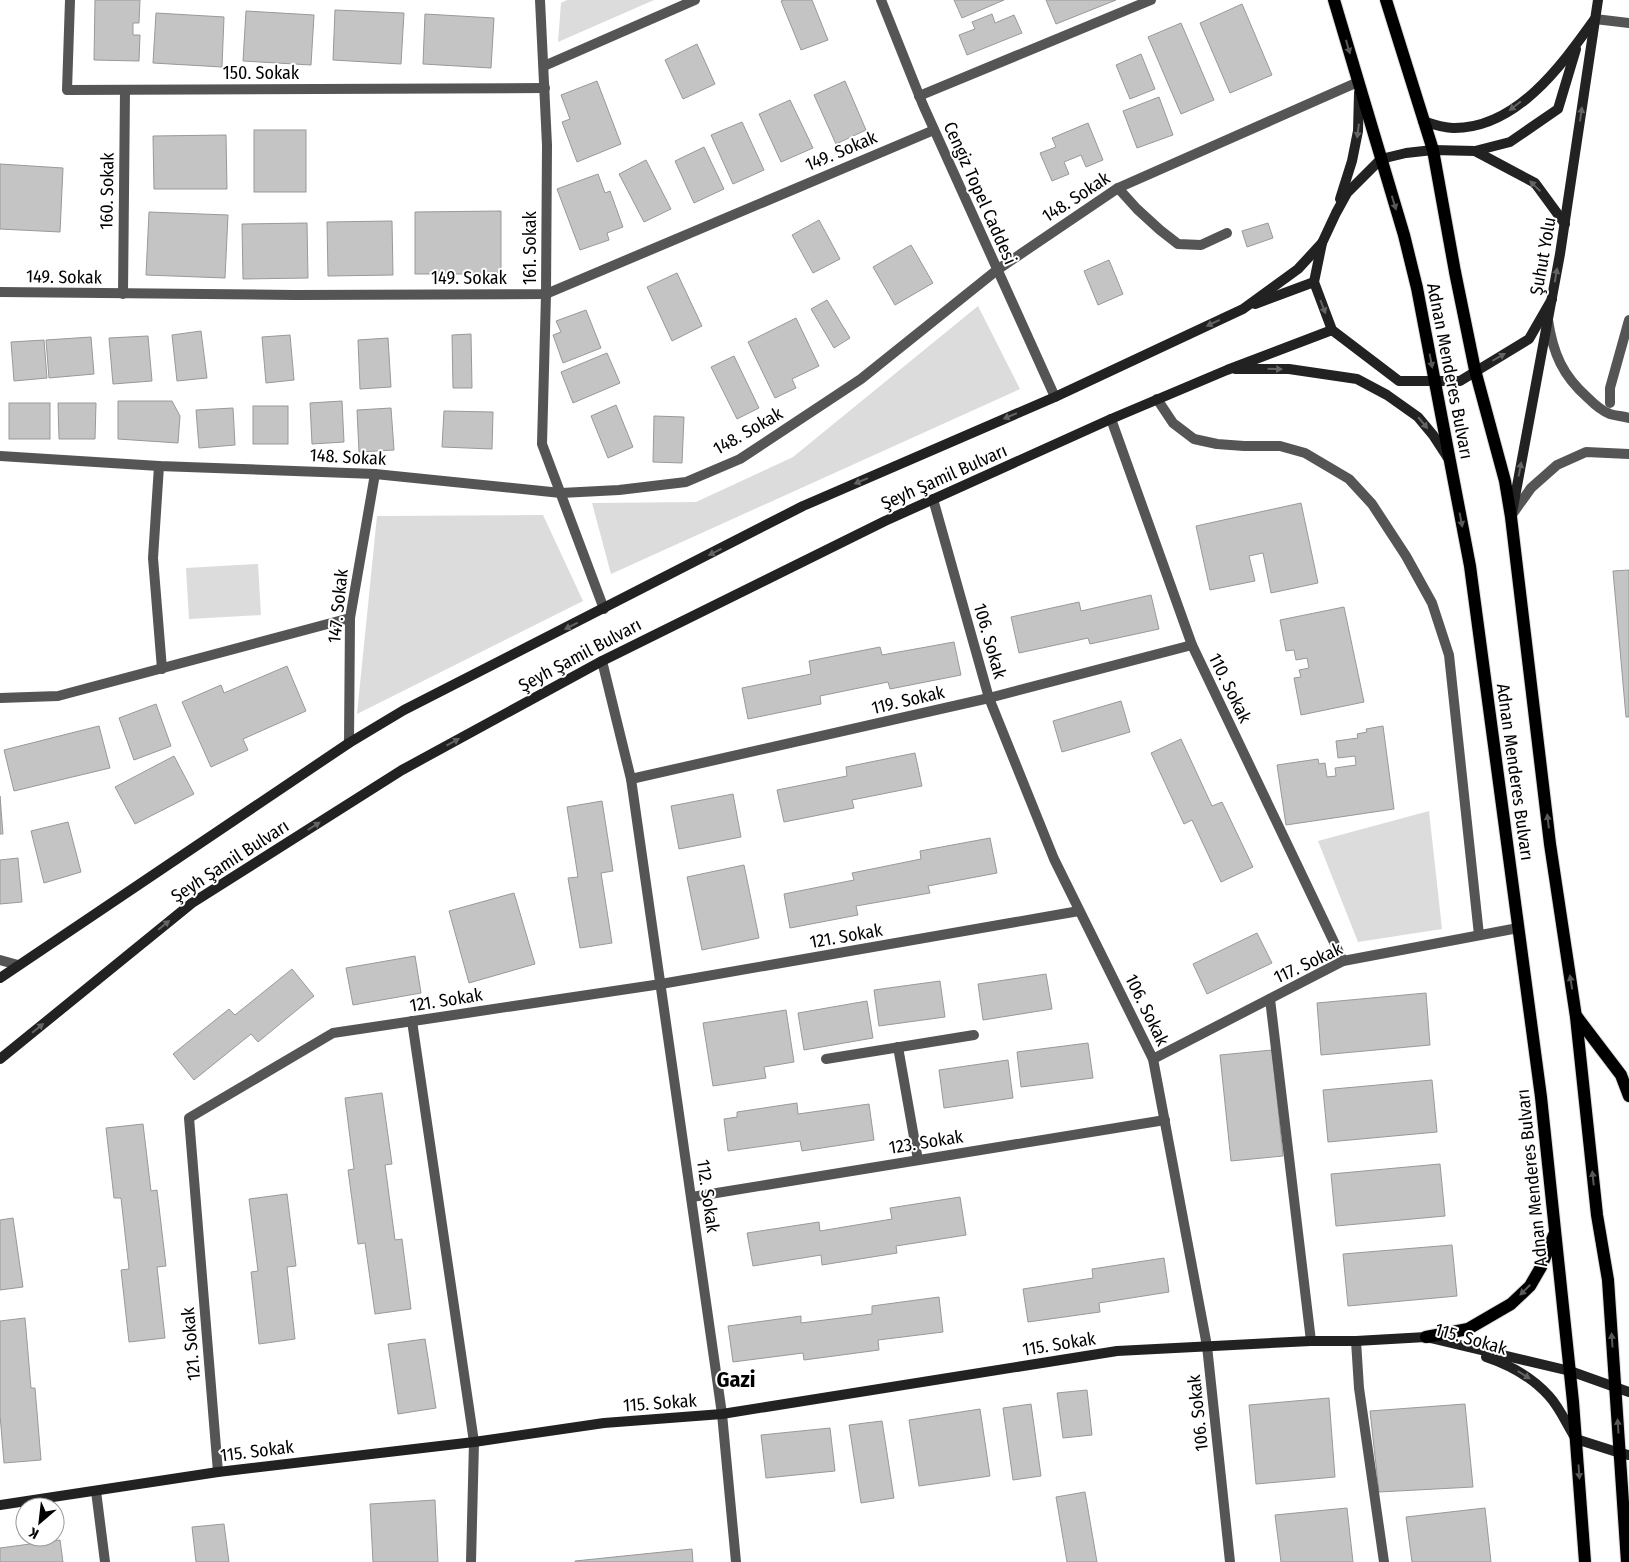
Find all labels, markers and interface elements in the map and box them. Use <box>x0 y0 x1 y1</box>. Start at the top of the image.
one-way arrow <box>1344 39 1352 54</box>
street label: 150. Sokak <box>223 62 300 84</box>
one-way arrow <box>1509 101 1522 112</box>
one-way arrow <box>1577 106 1585 122</box>
street label: Cengiz Topel Caddesi <box>939 118 1021 268</box>
one-way arrow <box>1354 123 1362 139</box>
street label: 149. Sokak <box>802 126 881 176</box>
street label: 160. Sokak <box>95 152 119 230</box>
street label: 148. Sokak <box>1038 167 1115 227</box>
one-way arrow <box>1529 180 1541 192</box>
one-way arrow <box>1390 195 1398 210</box>
street label: 161. Sokak <box>519 210 541 285</box>
street label: Şuhut Yolu <box>1525 215 1561 297</box>
street label: 149. Sokak <box>26 265 103 289</box>
one-way arrow <box>1553 266 1561 282</box>
street label: 149. Sokak <box>431 267 508 289</box>
street label: Adnan Menderes Bulvarı <box>1422 281 1478 461</box>
one-way arrow <box>1319 300 1327 315</box>
one-way arrow <box>1206 319 1220 327</box>
one-way arrow <box>1492 352 1505 361</box>
one-way arrow <box>1427 353 1435 369</box>
one-way arrow <box>1268 365 1284 373</box>
street label: 148. Sokak <box>709 402 787 460</box>
one-way arrow <box>1003 413 1017 421</box>
one-way arrow <box>1417 417 1429 429</box>
street label: Şeyh Şamil Bulvarı <box>877 439 1011 515</box>
street label: 148. Sokak <box>309 444 387 470</box>
one-way arrow <box>1517 460 1525 476</box>
one-way arrow <box>854 477 868 485</box>
one-way arrow <box>1458 513 1466 529</box>
one-way arrow <box>708 548 722 556</box>
street label: 147. Sokak <box>323 567 353 644</box>
street label: 106. Sokak <box>969 601 1011 682</box>
street label: Şeyh Şamil Bulvarı <box>515 613 645 697</box>
one-way arrow <box>563 622 578 630</box>
street label: 110. Sokak <box>1204 650 1257 727</box>
street label: 119. Sokak <box>869 681 947 719</box>
street label: Adnan Menderes Bulvarı <box>1492 682 1538 862</box>
one-way arrow <box>446 738 460 746</box>
one-way arrow <box>1544 813 1552 829</box>
street label: Şeyh Şamil Bulvarı <box>167 815 293 907</box>
one-way arrow <box>307 821 320 831</box>
street label: 121. Sokak <box>808 919 885 953</box>
one-way arrow <box>157 920 170 931</box>
street label: 117. Sokak <box>1270 937 1346 988</box>
street label: 106. Sokak <box>1120 971 1174 1050</box>
one-way arrow <box>1567 974 1575 990</box>
street label: 121. Sokak <box>408 983 485 1017</box>
one-way arrow <box>31 1022 44 1033</box>
street label: Adnan Menderes Bulvarı <box>1512 1088 1552 1268</box>
street label: 123. Sokak <box>887 1125 965 1159</box>
street label: 112. Sokak <box>692 1158 724 1235</box>
one-way arrow <box>1589 1170 1597 1186</box>
one-way arrow <box>1519 1284 1531 1296</box>
street label: 121. Sokak <box>177 1306 205 1381</box>
street label: 115. Sokak <box>1432 1318 1510 1360</box>
street label: 115. Sokak <box>1021 1327 1098 1361</box>
one-way arrow <box>1608 1331 1616 1347</box>
district label: Gazi <box>717 1366 755 1393</box>
one-way arrow <box>1517 1371 1531 1380</box>
street label: 106. Sokak <box>1183 1373 1213 1452</box>
street label: 115. Sokak <box>622 1389 698 1417</box>
one-way arrow <box>1613 1418 1621 1434</box>
street label: 115. Sokak <box>219 1436 296 1466</box>
one-way arrow <box>1575 1464 1583 1480</box>
north arrow <box>15 1497 65 1547</box>
text: K <box>26 1523 42 1542</box>

